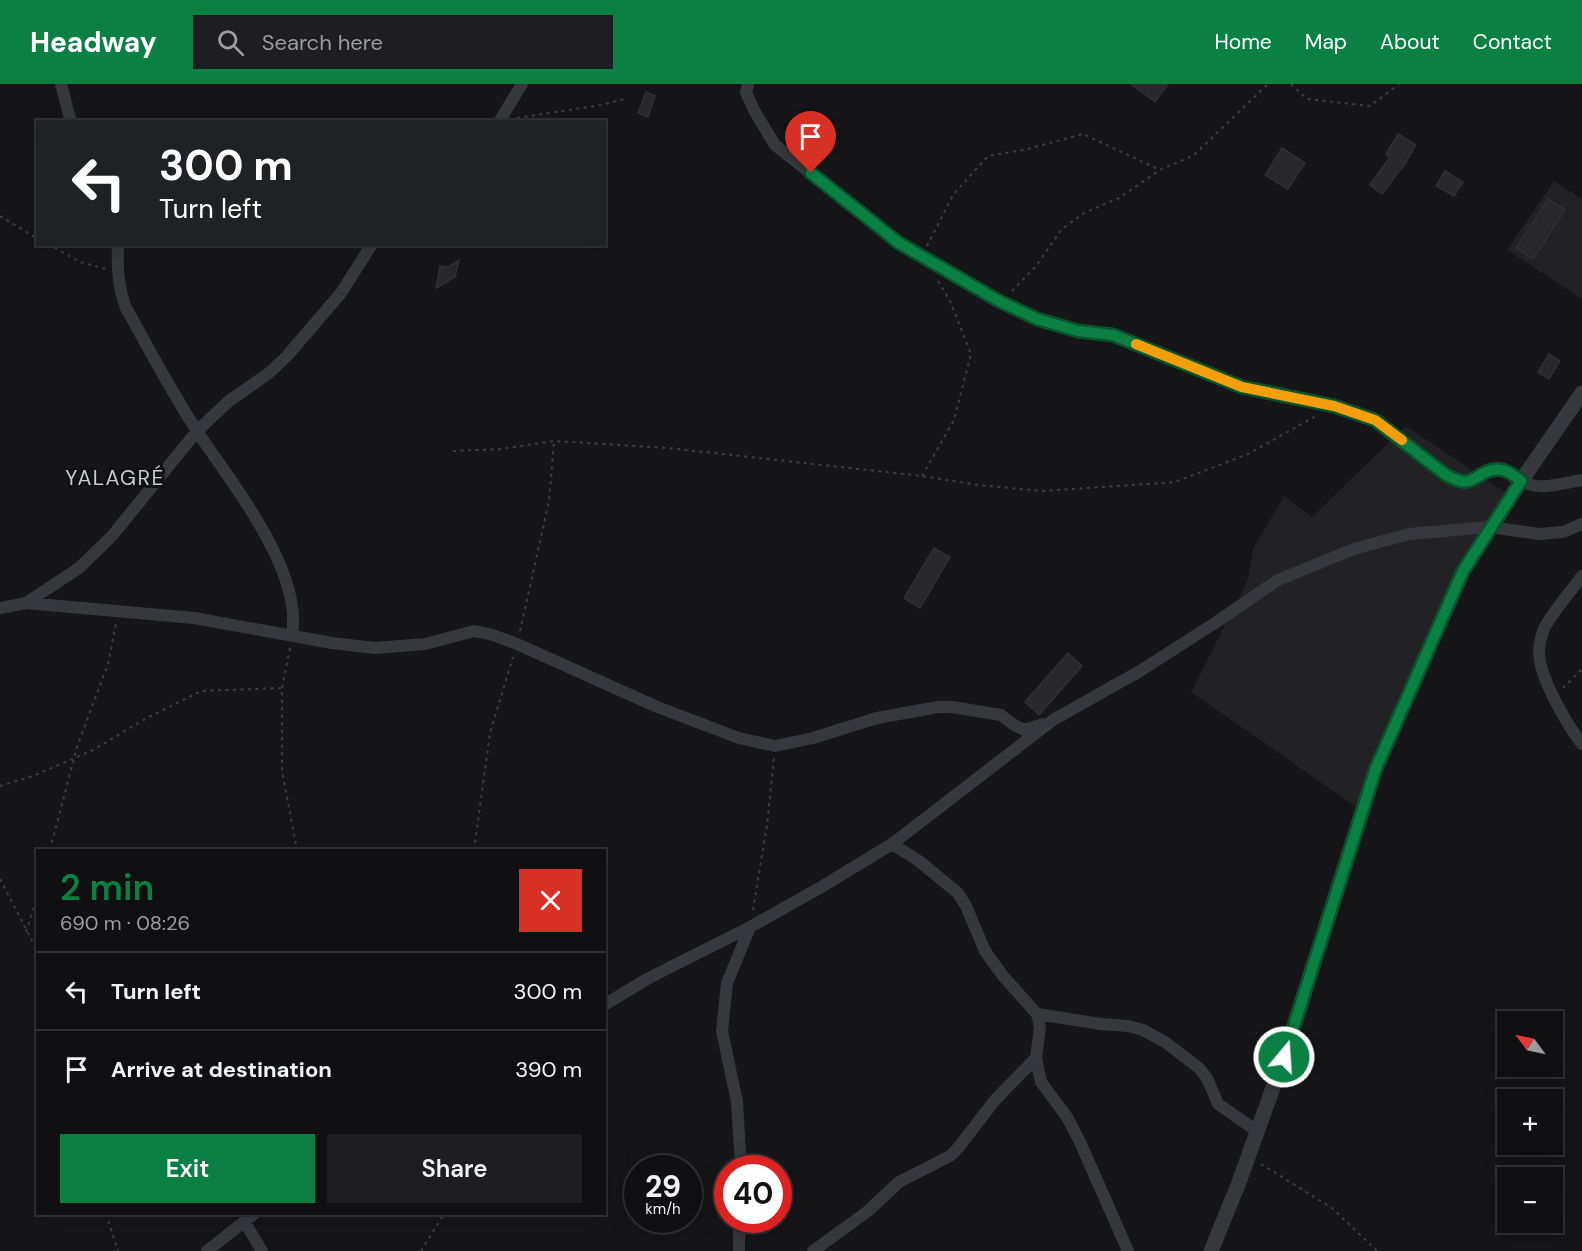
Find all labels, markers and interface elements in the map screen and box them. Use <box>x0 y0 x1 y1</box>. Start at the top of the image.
search box <box>193 15 613 69</box>
text: Headway <box>30 24 157 61</box>
icon: search <box>214 26 247 59</box>
text: Search here <box>262 28 383 57</box>
text: Home <box>1214 28 1272 56</box>
text: Map <box>1305 28 1347 56</box>
text: About <box>1380 28 1440 56</box>
text: Contact <box>1473 28 1552 56</box>
pin <box>785 111 836 173</box>
icon: arrive <box>794 120 827 153</box>
text: 300 m <box>159 138 293 193</box>
icon: left <box>60 144 138 222</box>
text: Turn left <box>159 191 262 226</box>
district label: YALAGRÉ <box>65 464 165 492</box>
text: 2 min <box>60 864 154 911</box>
button: close <box>519 869 582 932</box>
text: 690 m · 08:26 <box>60 910 190 936</box>
icon: left <box>60 975 93 1008</box>
text: Turn left <box>111 977 201 1006</box>
text: 300 m <box>513 977 582 1006</box>
north arrow <box>1497 1011 1563 1077</box>
map controls <box>1497 1011 1563 1233</box>
position arrow <box>1252 1025 1316 1089</box>
icon: arrive <box>60 1053 93 1086</box>
text: Arrive at destination <box>111 1055 332 1084</box>
text: 390 m <box>515 1055 582 1084</box>
button: + <box>1497 1089 1563 1155</box>
button: Exit <box>60 1134 315 1203</box>
button: Share <box>327 1134 582 1203</box>
speed limit sign: 40 <box>714 1155 792 1233</box>
text: 29 <box>645 1167 681 1206</box>
button: − <box>1497 1167 1563 1233</box>
text: km/h <box>645 1199 681 1219</box>

